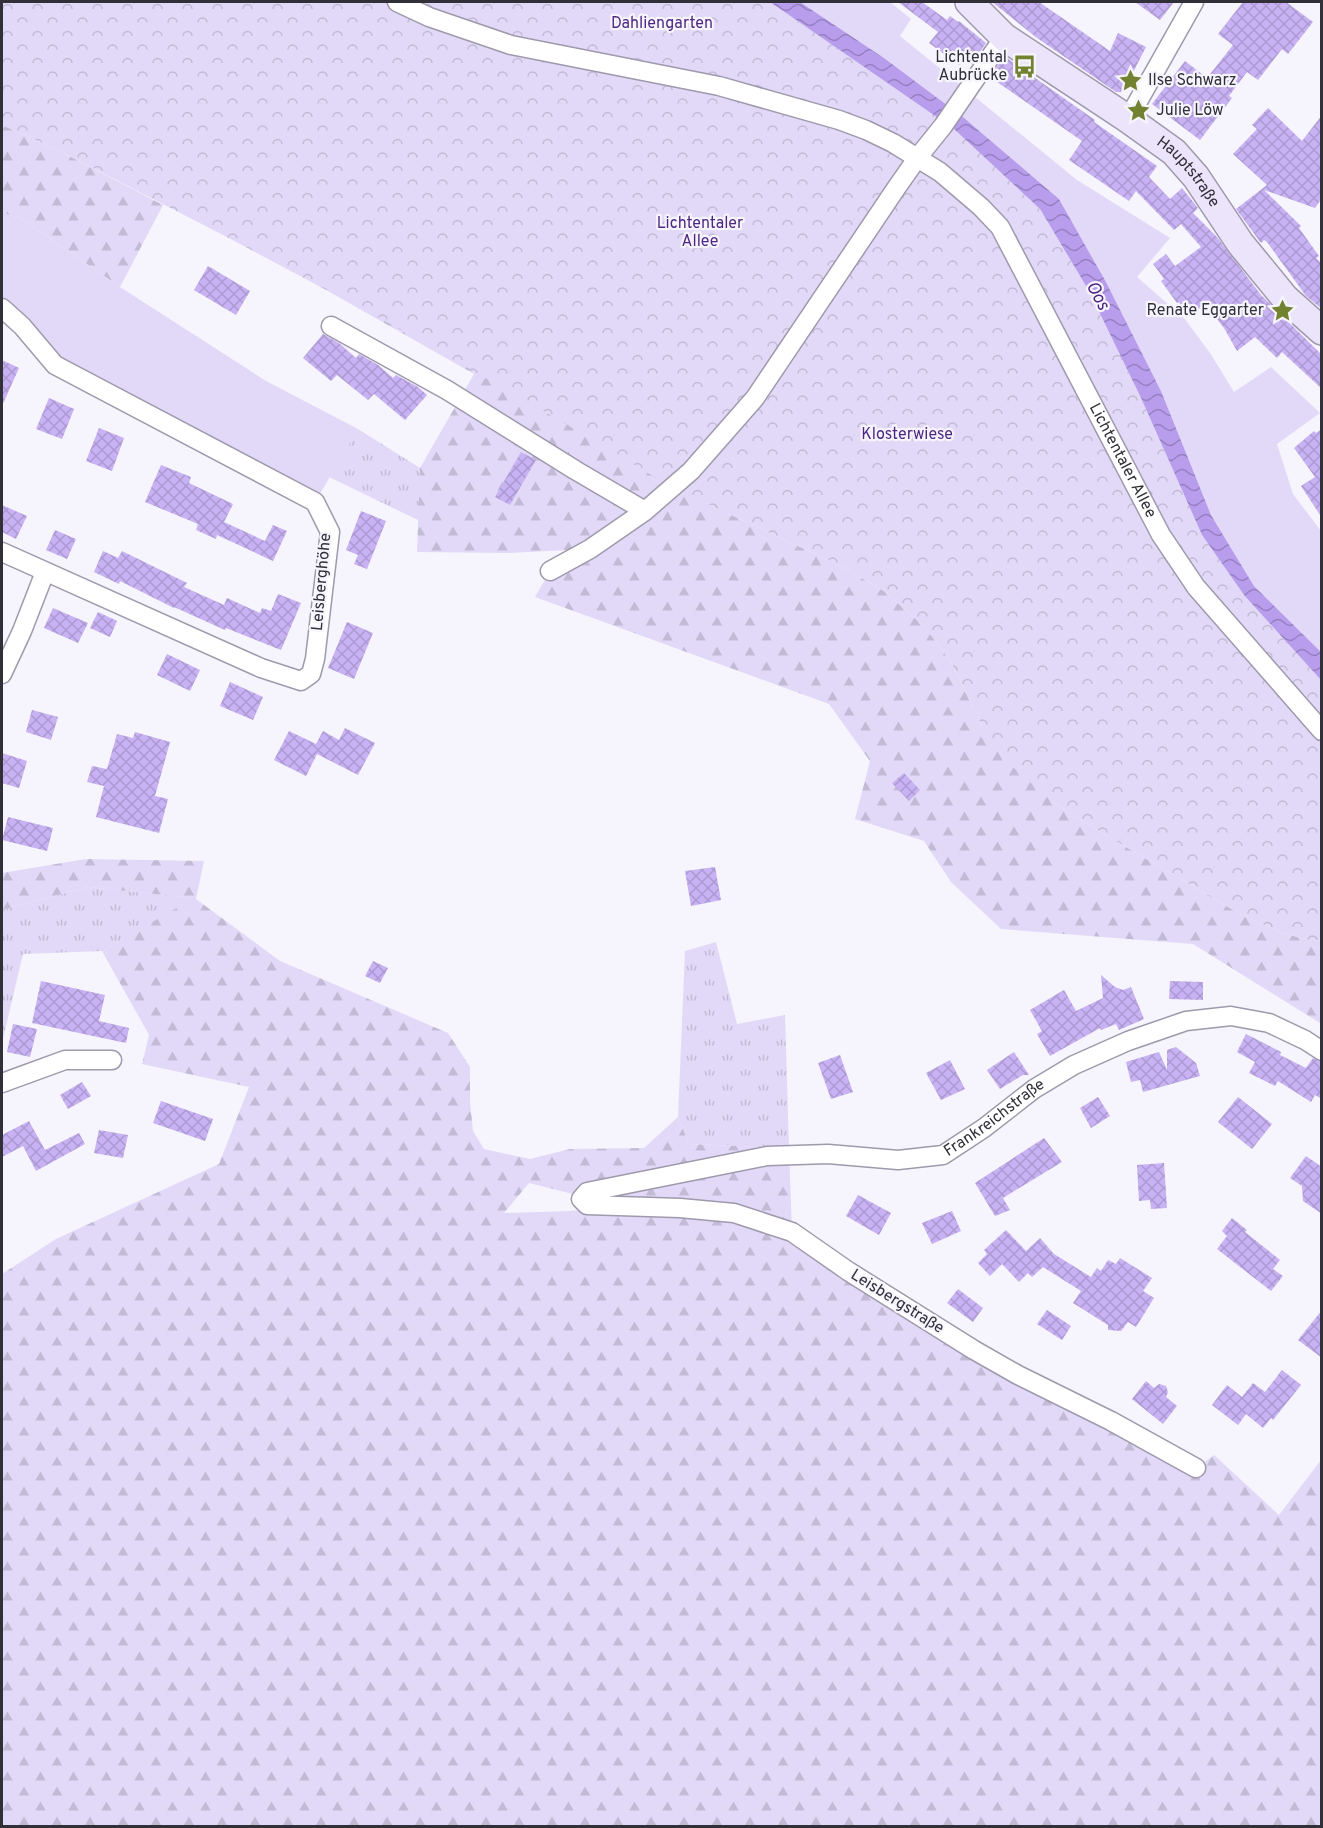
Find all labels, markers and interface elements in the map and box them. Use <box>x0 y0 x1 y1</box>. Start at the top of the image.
park label: Dahliengarten <box>611 14 713 34</box>
place label: Lichtental Aubrücke <box>935 48 1007 86</box>
bus stop icon: Lichtental Aubrücke <box>1012 54 1038 80</box>
place icon: Ilse Schwarz <box>1117 68 1143 94</box>
place label: Ilse Schwarz <box>1148 71 1237 91</box>
place icon: Julie Löw <box>1125 98 1151 124</box>
place label: Julie Löw <box>1156 101 1224 121</box>
street label: Hauptstraße <box>1152 132 1224 211</box>
park label: Lichtentaler Allee <box>657 214 743 252</box>
water label: Oos <box>1080 277 1115 315</box>
place icon: Renate Eggarter <box>1269 298 1295 324</box>
place label: Renate Eggarter <box>1146 301 1264 321</box>
street label: Lichtentaler Allee <box>1084 400 1160 522</box>
park label: Klosterwiese <box>861 425 953 445</box>
street label: Leisberghöhe <box>308 532 336 632</box>
street label: Frankreichstraße <box>940 1075 1049 1161</box>
street label: Leisbergstraße <box>847 1265 947 1339</box>

